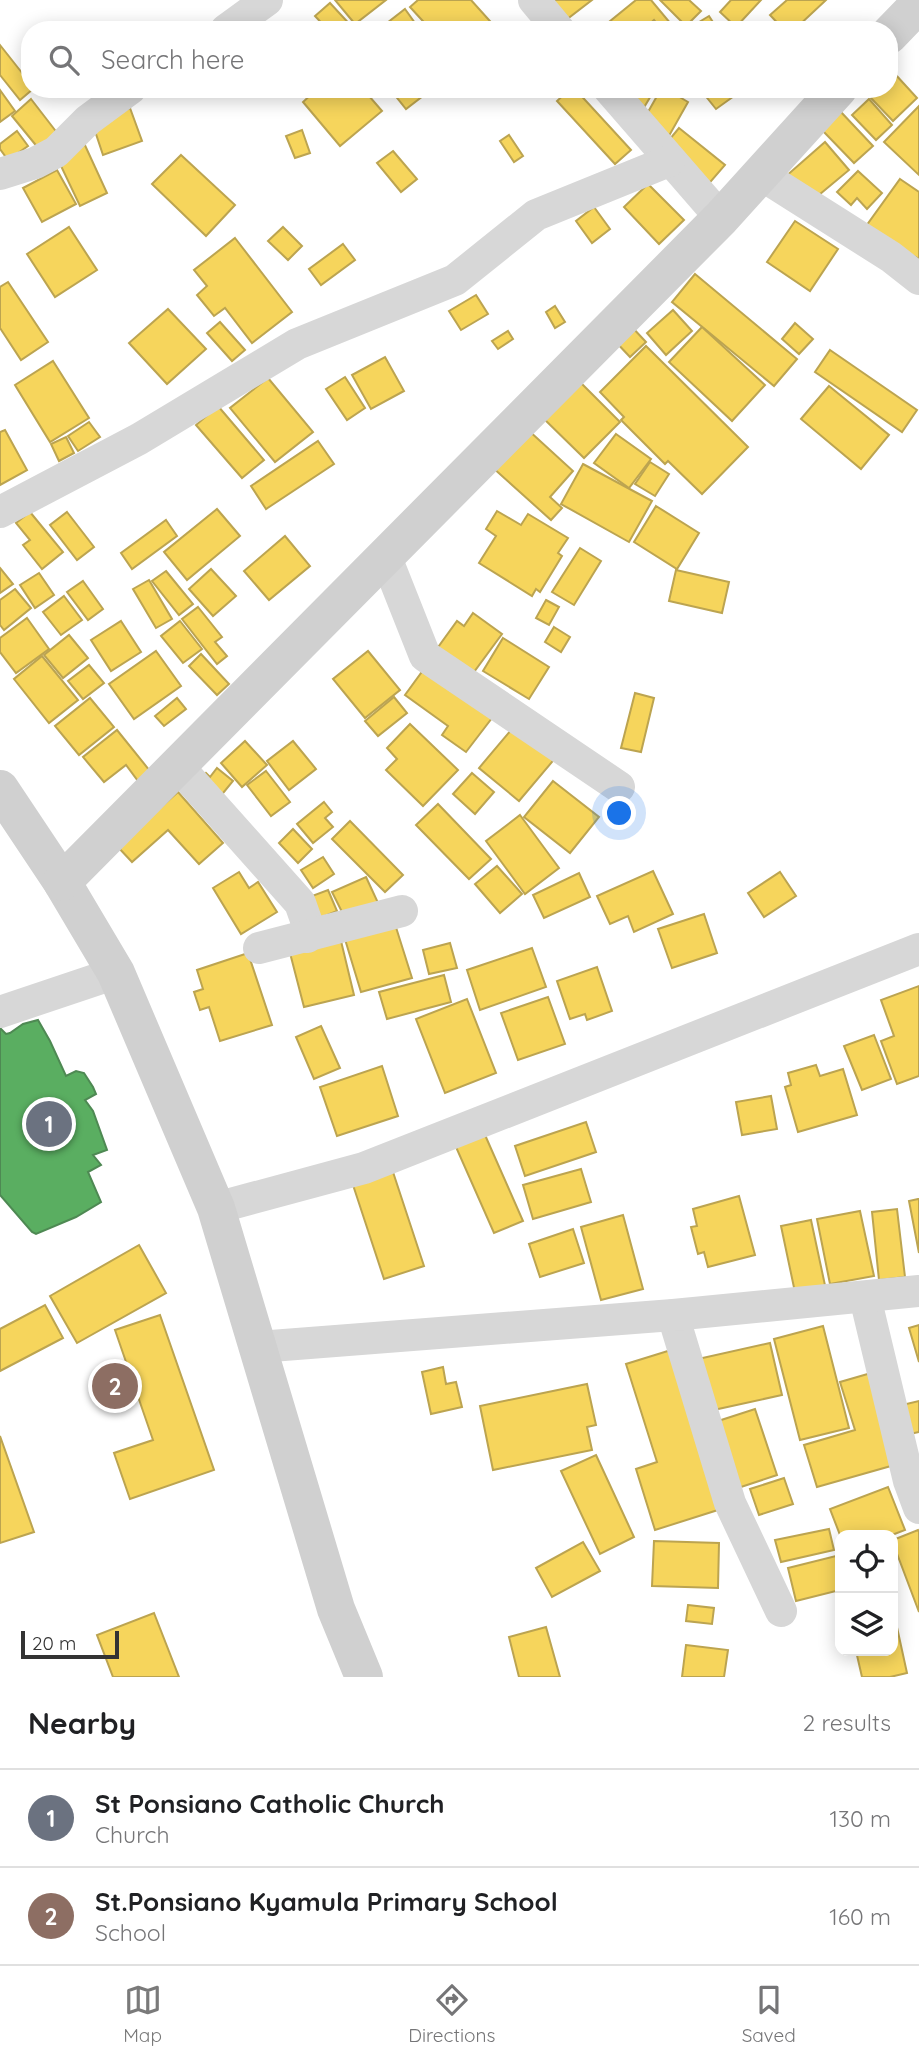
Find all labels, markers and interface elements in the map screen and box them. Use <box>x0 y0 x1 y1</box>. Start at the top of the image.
search box <box>21 21 898 98</box>
icon: search <box>45 41 83 79</box>
text: Search here <box>101 43 245 76</box>
your location <box>602 796 636 830</box>
pin: 1 <box>26 1098 72 1150</box>
pin: 2 <box>92 1360 138 1412</box>
map controls <box>835 1530 898 1656</box>
button: locate <box>835 1530 898 1593</box>
button: layers <box>835 1593 898 1656</box>
scale bar <box>21 1628 119 1660</box>
text: 20 m <box>32 1631 76 1655</box>
text: Nearby <box>28 1704 136 1742</box>
text: 2 results <box>802 1708 891 1737</box>
text: St Ponsiano Catholic Church <box>95 1787 445 1820</box>
text: 1 <box>47 1804 55 1833</box>
text: 130 m <box>829 1804 891 1833</box>
text: Church <box>95 1820 170 1849</box>
text: St.Ponsiano Kyamula Primary School <box>95 1885 558 1918</box>
text: 2 <box>44 1902 58 1931</box>
text: 160 m <box>829 1902 891 1931</box>
text: School <box>95 1918 166 1947</box>
tab: Map <box>123 1981 162 2047</box>
tab: Directions <box>408 1981 495 2047</box>
tab: Saved <box>742 1981 796 2047</box>

